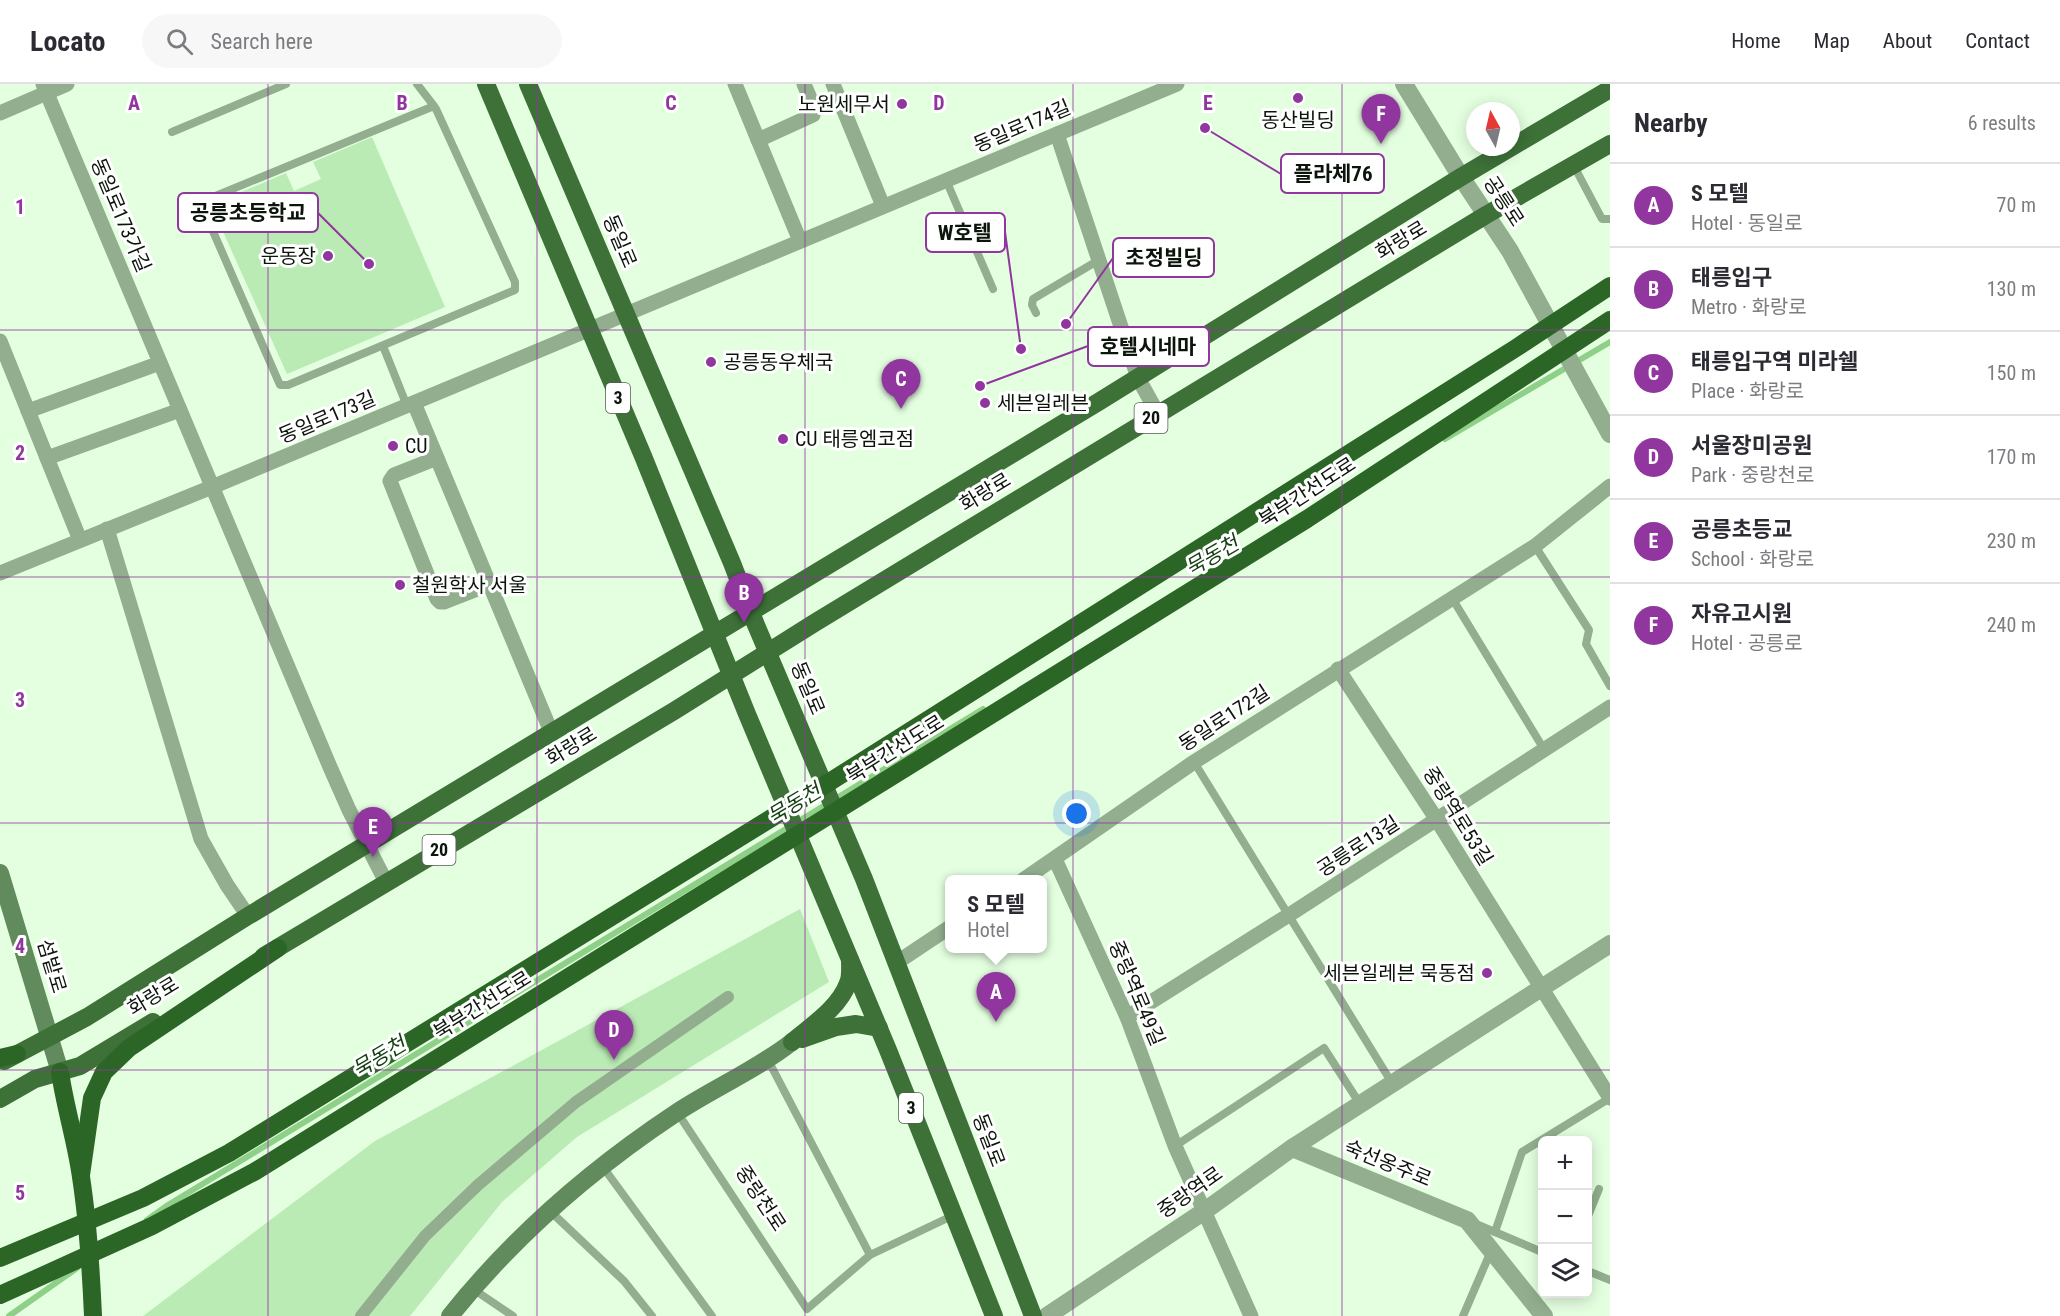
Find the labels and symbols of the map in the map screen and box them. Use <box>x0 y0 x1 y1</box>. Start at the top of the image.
text: A <box>128 91 140 115</box>
text: B <box>396 91 408 115</box>
text: C <box>665 91 677 115</box>
text: D <box>933 91 945 115</box>
text: E <box>1203 91 1213 115</box>
marker: 동산빌딩 <box>1291 91 1305 105</box>
place label: 노원세무서 <box>798 92 890 116</box>
pin: F <box>1362 94 1400 144</box>
street label: 동일로174길 <box>970 95 1074 157</box>
marker: 노원세무서 <box>895 97 909 111</box>
north arrow <box>1466 102 1520 156</box>
place label: 동산빌딩 <box>1261 108 1335 132</box>
street label: 동일로173가길 <box>86 154 156 276</box>
callout: 플라체76 <box>1281 154 1384 193</box>
text: 플라체76 <box>1293 162 1373 186</box>
street label: 공릉로 <box>1479 171 1529 231</box>
callout: 공릉초등학교 <box>178 193 318 232</box>
text: 1 <box>15 195 25 219</box>
text: 공릉초등학교 <box>190 201 306 225</box>
street label: 동일로 <box>598 211 642 271</box>
callout: W호텔 <box>926 213 1005 252</box>
street label: 화랑로 <box>1371 215 1431 265</box>
text: W호텔 <box>938 221 992 245</box>
callout: 초정빌딩 <box>1113 238 1214 277</box>
place label: 운동장 <box>261 244 316 268</box>
text: 초정빌딩 <box>1125 246 1203 270</box>
marker: 운동장 <box>321 249 335 263</box>
callout: 호텔시네마 <box>1088 327 1209 366</box>
text: 호텔시네마 <box>1100 335 1196 359</box>
place label: 공릉동우체국 <box>723 350 833 374</box>
marker: 공릉동우체국 <box>704 355 718 369</box>
pin: C <box>882 360 920 409</box>
road number: 3 <box>606 383 630 413</box>
street label: 동일로173길 <box>275 386 379 448</box>
place label: 세븐일레븐 <box>997 391 1089 415</box>
marker: 세븐일레븐 <box>978 396 992 410</box>
road number: 20 <box>1134 403 1168 433</box>
place label: CU 태릉엠코점 <box>795 427 914 451</box>
marker: CU 태릉엠코점 <box>776 432 790 446</box>
place label: CU <box>405 434 428 458</box>
marker: CU <box>386 439 400 453</box>
text: 2 <box>15 441 25 465</box>
street label: 북부간선도로 <box>1254 452 1360 532</box>
street label: 화랑로 <box>955 467 1015 517</box>
water label: 묵동천 <box>1181 530 1245 581</box>
place label: 철원학사 서울 <box>412 573 527 597</box>
pin: B <box>724 574 764 623</box>
marker: 철원학사 서울 <box>393 578 407 592</box>
street label: 동일로 <box>786 658 830 718</box>
street label: 동일로172길 <box>1174 680 1274 756</box>
text: 3 <box>15 688 25 712</box>
street label: 북부간선도로 <box>842 710 948 788</box>
street label: 화랑로 <box>541 721 601 771</box>
street label: 중랑역로53길 <box>1418 762 1498 870</box>
water label: 묵동천 <box>763 777 827 829</box>
your location <box>1062 799 1091 828</box>
pin: E <box>354 808 392 857</box>
street label: 공릉로13길 <box>1312 811 1404 881</box>
road number: 20 <box>422 835 456 865</box>
text: 4 <box>15 934 25 958</box>
street label: 섬밭로 <box>32 936 72 996</box>
street label: 중랑역로49길 <box>1104 937 1170 1049</box>
place label: 세븐일레븐 묵동점 <box>1323 961 1475 985</box>
street label: 북부간선도로 <box>429 966 535 1044</box>
marker: 세븐일레븐 묵동점 <box>1480 966 1494 980</box>
street label: 화랑로 <box>123 971 183 1021</box>
pin: A <box>976 972 1016 1022</box>
pin: D <box>594 1010 634 1060</box>
water label: 묵동천 <box>348 1030 412 1082</box>
road number: 3 <box>899 1093 923 1123</box>
street label: 동일로 <box>968 1110 1010 1170</box>
street label: 숙선옹주로 <box>1341 1135 1435 1191</box>
street label: 중랑천로 <box>731 1161 791 1235</box>
street label: 중랑역로 <box>1153 1161 1227 1223</box>
text: 5 <box>15 1181 25 1205</box>

